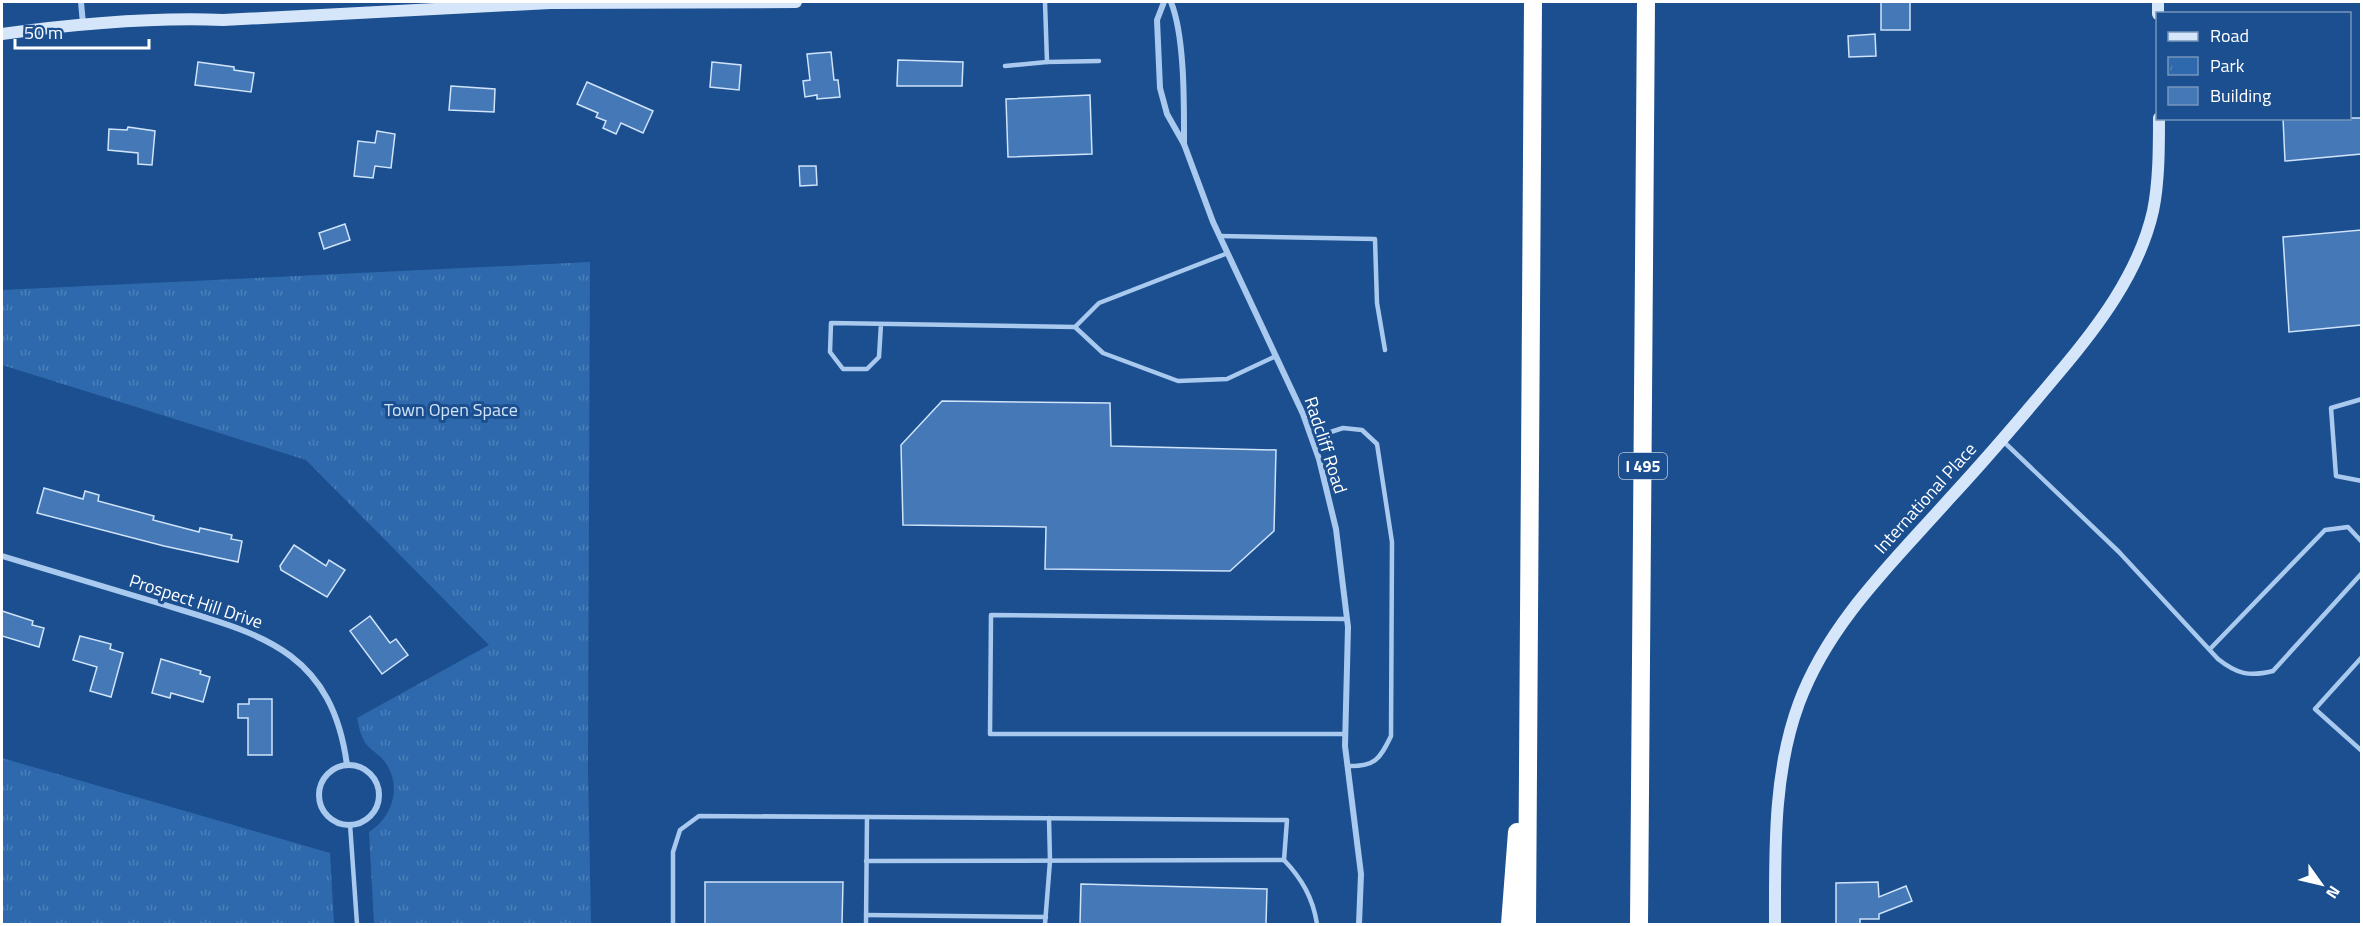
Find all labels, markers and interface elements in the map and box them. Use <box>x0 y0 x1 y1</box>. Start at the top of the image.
scale bar <box>15 12 148 50</box>
legend <box>2156 12 2351 120</box>
text: 50 m <box>24 19 63 46</box>
text: Road <box>2210 22 2249 49</box>
text: Park <box>2210 52 2245 79</box>
text: Building <box>2210 82 2271 109</box>
street label: Radcliff Road <box>1298 393 1354 497</box>
park label: Town Open Space <box>384 396 518 423</box>
street label: International Place <box>1868 436 1982 560</box>
road number: I 495 <box>1619 453 1667 479</box>
street label: Prospect Hill Drive <box>126 567 266 635</box>
north arrow <box>2291 854 2351 914</box>
text: N <box>2320 881 2346 904</box>

